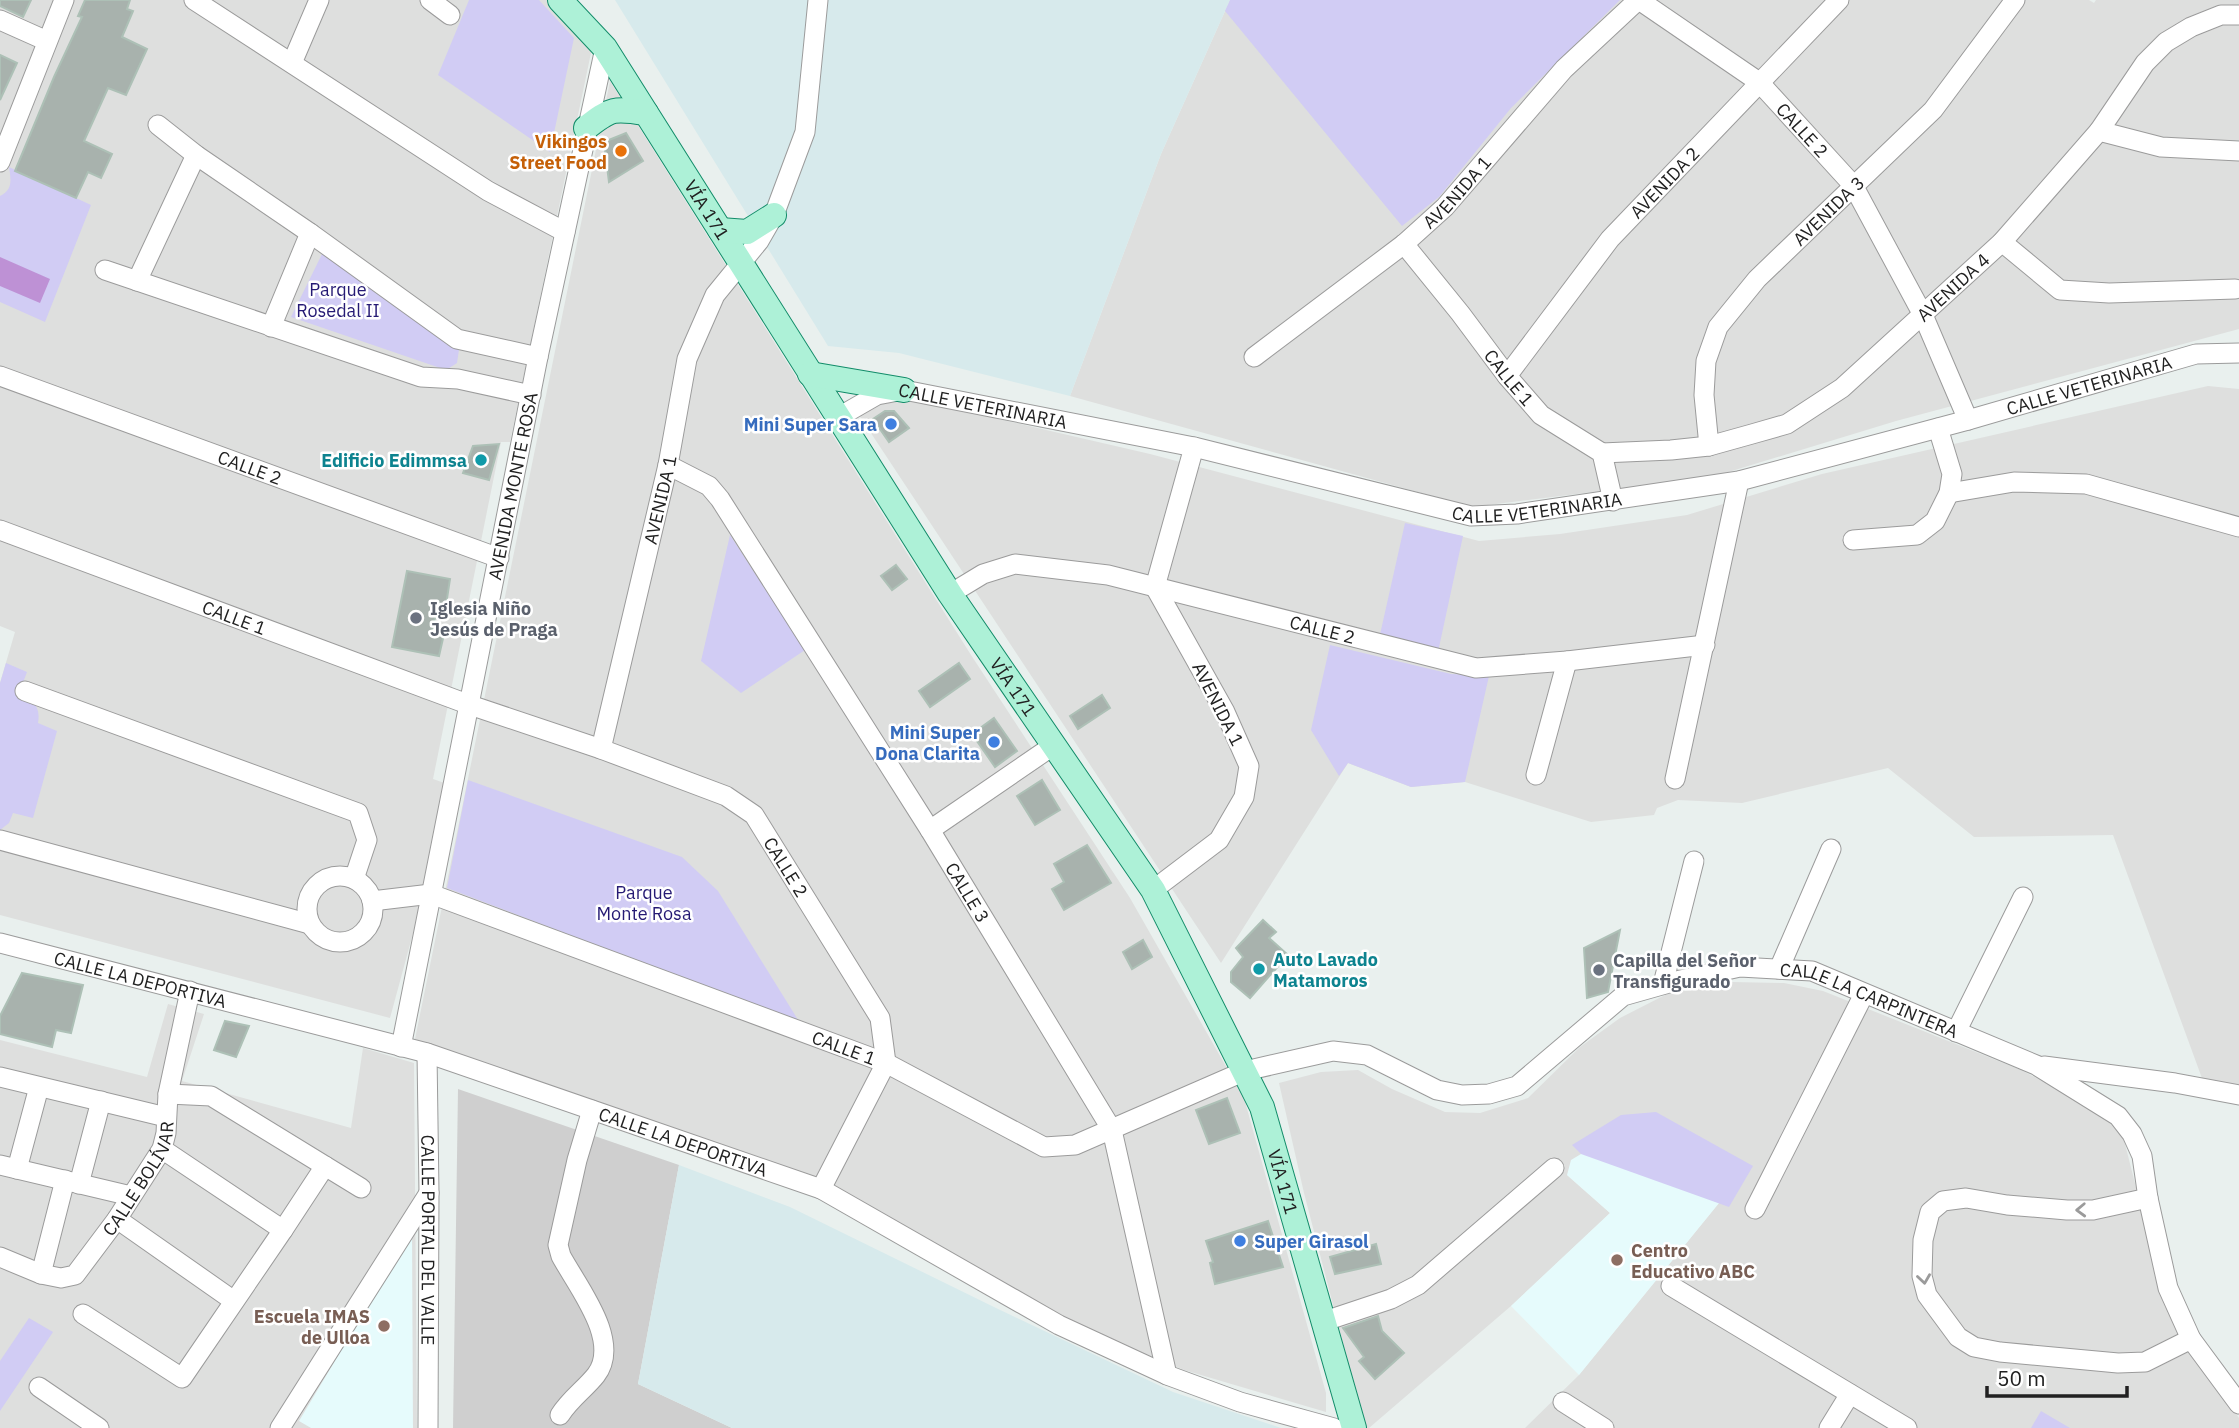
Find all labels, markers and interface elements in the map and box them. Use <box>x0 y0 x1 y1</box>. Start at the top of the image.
street label: CALLE 2 <box>1772 97 1833 162</box>
place label: Vikingos Street Food <box>509 130 607 174</box>
street label: AVENIDA 2 <box>1625 142 1704 223</box>
marker: Vikingos Street Food <box>613 143 629 159</box>
street label: AVENIDA 1 <box>1418 151 1496 233</box>
street label: AVENIDA 3 <box>1788 171 1869 250</box>
street label: VÍA 171 <box>680 175 735 244</box>
street label: AVENIDA 4 <box>1912 248 1994 326</box>
park label: Parque Rosedal II <box>296 278 380 322</box>
street label: CALLE 1 <box>1479 345 1539 410</box>
street label: CALLE VETERINARIA <box>2004 350 2175 420</box>
street label: CALLE VETERINARIA <box>897 378 1070 433</box>
street label: AVENIDA MONTE ROSA <box>483 390 542 582</box>
place label: Mini Super Sara <box>744 413 877 436</box>
marker: Mini Super Sara <box>883 416 899 432</box>
street label: CALLE 2 <box>215 445 285 489</box>
place label: Edificio Edimmsa <box>321 449 467 472</box>
marker: Edificio Edimmsa <box>473 452 489 468</box>
street label: AVENIDA 1 <box>638 454 681 547</box>
street label: CALLE VETERINARIA <box>1450 487 1624 528</box>
street label: CALLE 1 <box>199 595 269 640</box>
place label: Iglesia Niño Jesús de Praga <box>430 597 558 641</box>
marker: Iglesia Niño Jesús de Praga <box>408 610 424 626</box>
street label: CALLE 2 <box>1288 610 1357 648</box>
street label: VÍA 171 <box>985 653 1042 721</box>
street label: AVENIDA 1 <box>1187 658 1249 750</box>
place label: Mini Super Dona Clarita <box>875 721 980 765</box>
marker: Mini Super Dona Clarita <box>986 734 1002 750</box>
street label: CALLE 2 <box>759 832 813 901</box>
street label: CALLE 3 <box>941 858 995 927</box>
park label: Parque Monte Rosa <box>596 881 692 925</box>
street label: CALLE LA DEPORTIVA <box>52 946 230 1013</box>
place label: Auto Lavado Matamoros <box>1273 948 1378 992</box>
place label: Capilla del Señor Transfigurado <box>1613 949 1757 993</box>
street label: CALLE LA CARPINTERA <box>1779 958 1962 1043</box>
marker: Auto Lavado Matamoros <box>1251 961 1267 977</box>
marker: Capilla del Señor Transfigurado <box>1591 962 1607 978</box>
street label: CALLE 1 <box>809 1025 879 1070</box>
street label: CALLE LA DEPORTIVA <box>596 1102 771 1181</box>
street label: CALLE BOLÍVAR <box>97 1120 178 1240</box>
street label: CALLE PORTAL DEL VALLE <box>417 1135 441 1345</box>
street label: VÍA 171 <box>1263 1146 1304 1217</box>
one-way arrow <box>2075 1202 2086 1218</box>
place label: Super Girasol <box>1254 1230 1369 1253</box>
marker: Super Girasol <box>1232 1233 1248 1249</box>
place label: Centro Educativo ABC <box>1631 1239 1755 1283</box>
marker: Centro Educativo ABC <box>1609 1252 1625 1268</box>
one-way arrow <box>1916 1273 1931 1285</box>
place label: Escuela IMAS de Ulloa <box>254 1305 370 1349</box>
marker: Escuela IMAS de Ulloa <box>376 1318 392 1334</box>
scale bar <box>1987 1354 2127 1398</box>
text: 50 m <box>1997 1364 2046 1392</box>

